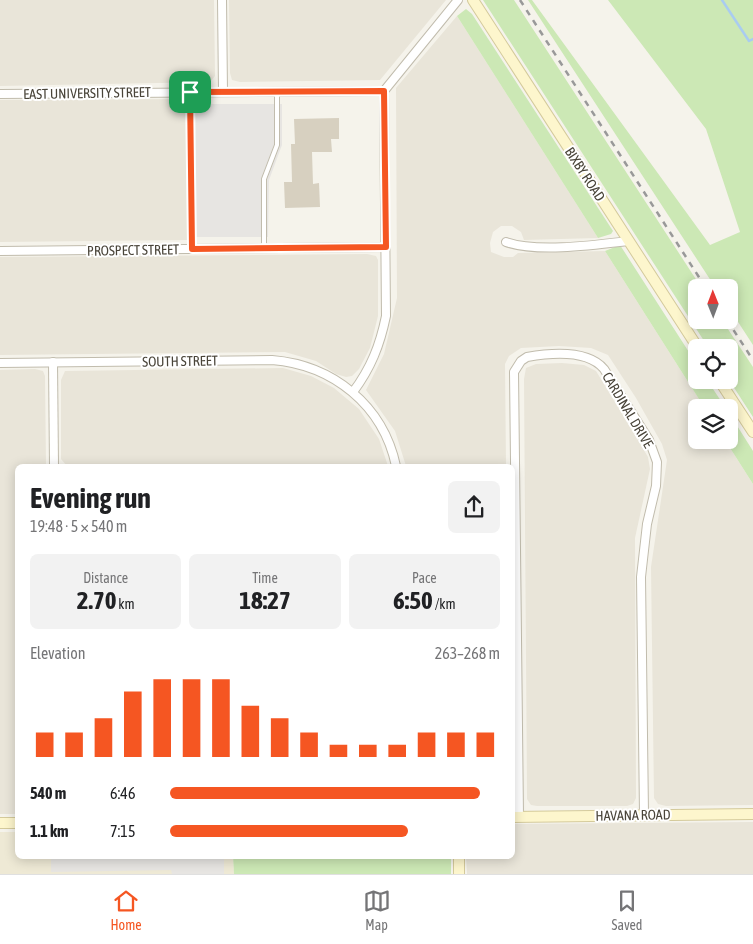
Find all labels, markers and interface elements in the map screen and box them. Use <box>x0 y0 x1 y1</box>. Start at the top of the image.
pin <box>169 71 211 113</box>
icon: arrive <box>176 78 204 106</box>
street label: EAST UNIVERSITY STREET <box>23 84 151 102</box>
street label: BIXBY ROAD <box>562 144 608 204</box>
street label: PROSPECT STREET <box>87 241 179 259</box>
north arrow <box>688 279 738 329</box>
map controls <box>688 279 738 449</box>
button: locate <box>688 339 738 389</box>
street label: SOUTH STREET <box>142 352 218 370</box>
street label: CARDINAL DRIVE <box>599 369 657 451</box>
button: layers <box>688 399 738 449</box>
button: share <box>448 481 500 533</box>
text: Evening run <box>30 482 151 514</box>
text: 19:48 · 5 × 540 m <box>30 517 127 535</box>
text: Distance <box>83 570 128 586</box>
text: Time <box>252 570 278 586</box>
text: Pace <box>412 570 437 586</box>
text: 2.70 <box>77 586 116 614</box>
text: 18:27 <box>239 586 291 614</box>
text: 6:50 <box>393 586 433 614</box>
text: km <box>116 596 135 612</box>
text: /km <box>433 596 456 612</box>
text: Elevation <box>30 644 85 662</box>
text: 263–268 m <box>435 644 500 662</box>
text: 540 m <box>30 784 66 802</box>
text: 6:46 <box>110 784 135 802</box>
street label: HAVANA ROAD <box>595 806 671 824</box>
text: 1.1 km <box>30 822 69 840</box>
text: 7:15 <box>110 822 135 840</box>
tab: Home <box>110 887 142 933</box>
tab: Map <box>363 887 391 933</box>
tab: Saved <box>612 887 642 933</box>

